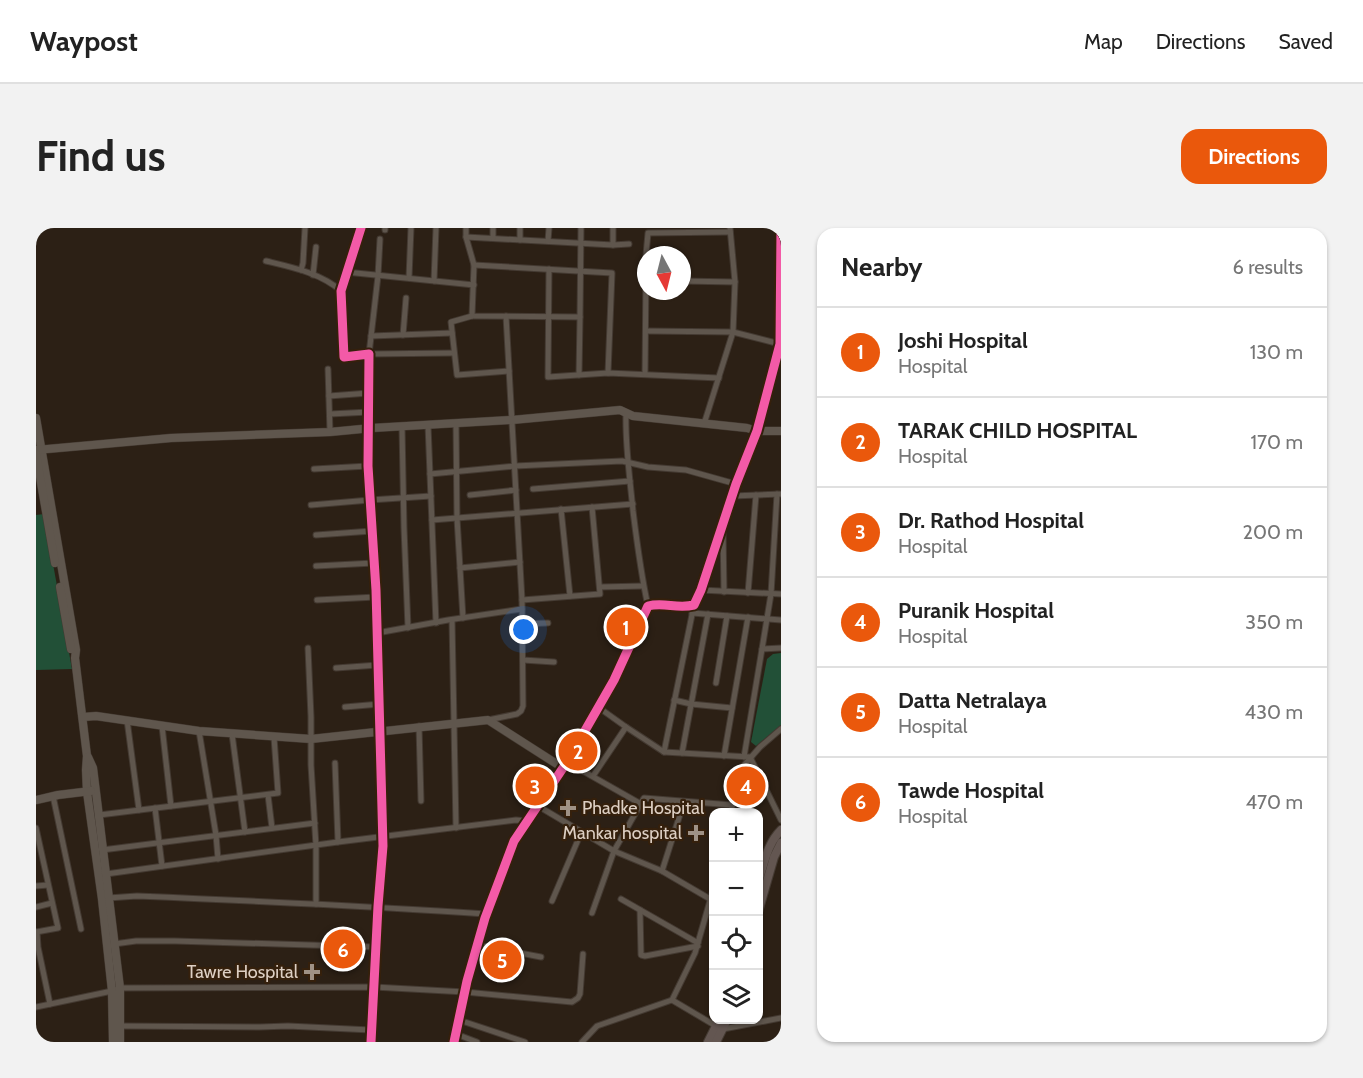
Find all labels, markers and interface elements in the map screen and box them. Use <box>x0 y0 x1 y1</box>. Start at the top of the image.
text: Waypost <box>30 24 138 58</box>
text: Map <box>1084 29 1123 54</box>
text: Directions <box>1156 29 1245 54</box>
text: Saved <box>1278 29 1333 54</box>
button: Directions <box>1181 129 1327 184</box>
text: Find us <box>36 130 165 182</box>
north arrow <box>637 246 691 300</box>
text: Nearby <box>841 251 922 283</box>
text: 6 results <box>1232 255 1303 279</box>
text: Joshi Hospital <box>898 327 1028 354</box>
text: 1 <box>857 340 864 364</box>
text: 130 m <box>1250 340 1303 364</box>
text: Hospital <box>898 354 968 378</box>
text: TARAK CHILD HOSPITAL <box>898 417 1137 444</box>
text: 2 <box>855 430 866 454</box>
text: 170 m <box>1251 430 1303 454</box>
text: Hospital <box>898 444 968 468</box>
text: Dr. Rathod Hospital <box>898 507 1084 534</box>
text: 3 <box>855 520 866 544</box>
text: 200 m <box>1243 520 1303 544</box>
text: Hospital <box>898 534 968 558</box>
text: Puranik Hospital <box>898 597 1054 624</box>
pin: 1 <box>606 604 646 650</box>
text: 4 <box>854 610 867 634</box>
text: 350 m <box>1245 610 1303 634</box>
your location <box>509 615 538 644</box>
text: Hospital <box>898 624 968 648</box>
text: Datta Netralaya <box>898 687 1047 714</box>
text: 5 <box>855 700 866 724</box>
text: 430 m <box>1245 700 1303 724</box>
text: Hospital <box>898 714 968 738</box>
pin: 2 <box>558 728 598 774</box>
pin: 3 <box>516 764 554 808</box>
pin: 4 <box>726 764 766 808</box>
text: Tawde Hospital <box>898 777 1044 804</box>
text: 6 <box>855 790 866 814</box>
text: 470 m <box>1246 790 1303 814</box>
place label: Phadke Hospital <box>582 797 705 819</box>
marker: Phadke Hospital <box>559 799 577 817</box>
text: Hospital <box>898 804 968 828</box>
map controls <box>709 808 763 1024</box>
button: + <box>709 808 763 862</box>
place label: Mankar hospital <box>563 822 683 844</box>
marker: Mankar hospital <box>687 824 705 842</box>
button: − <box>709 862 763 916</box>
button: locate <box>709 916 763 970</box>
pin: 6 <box>324 926 362 972</box>
pin: 5 <box>482 938 522 982</box>
place label: Tawre Hospital <box>187 961 299 983</box>
marker: Tawre Hospital <box>303 963 321 981</box>
button: layers <box>709 970 763 1024</box>

